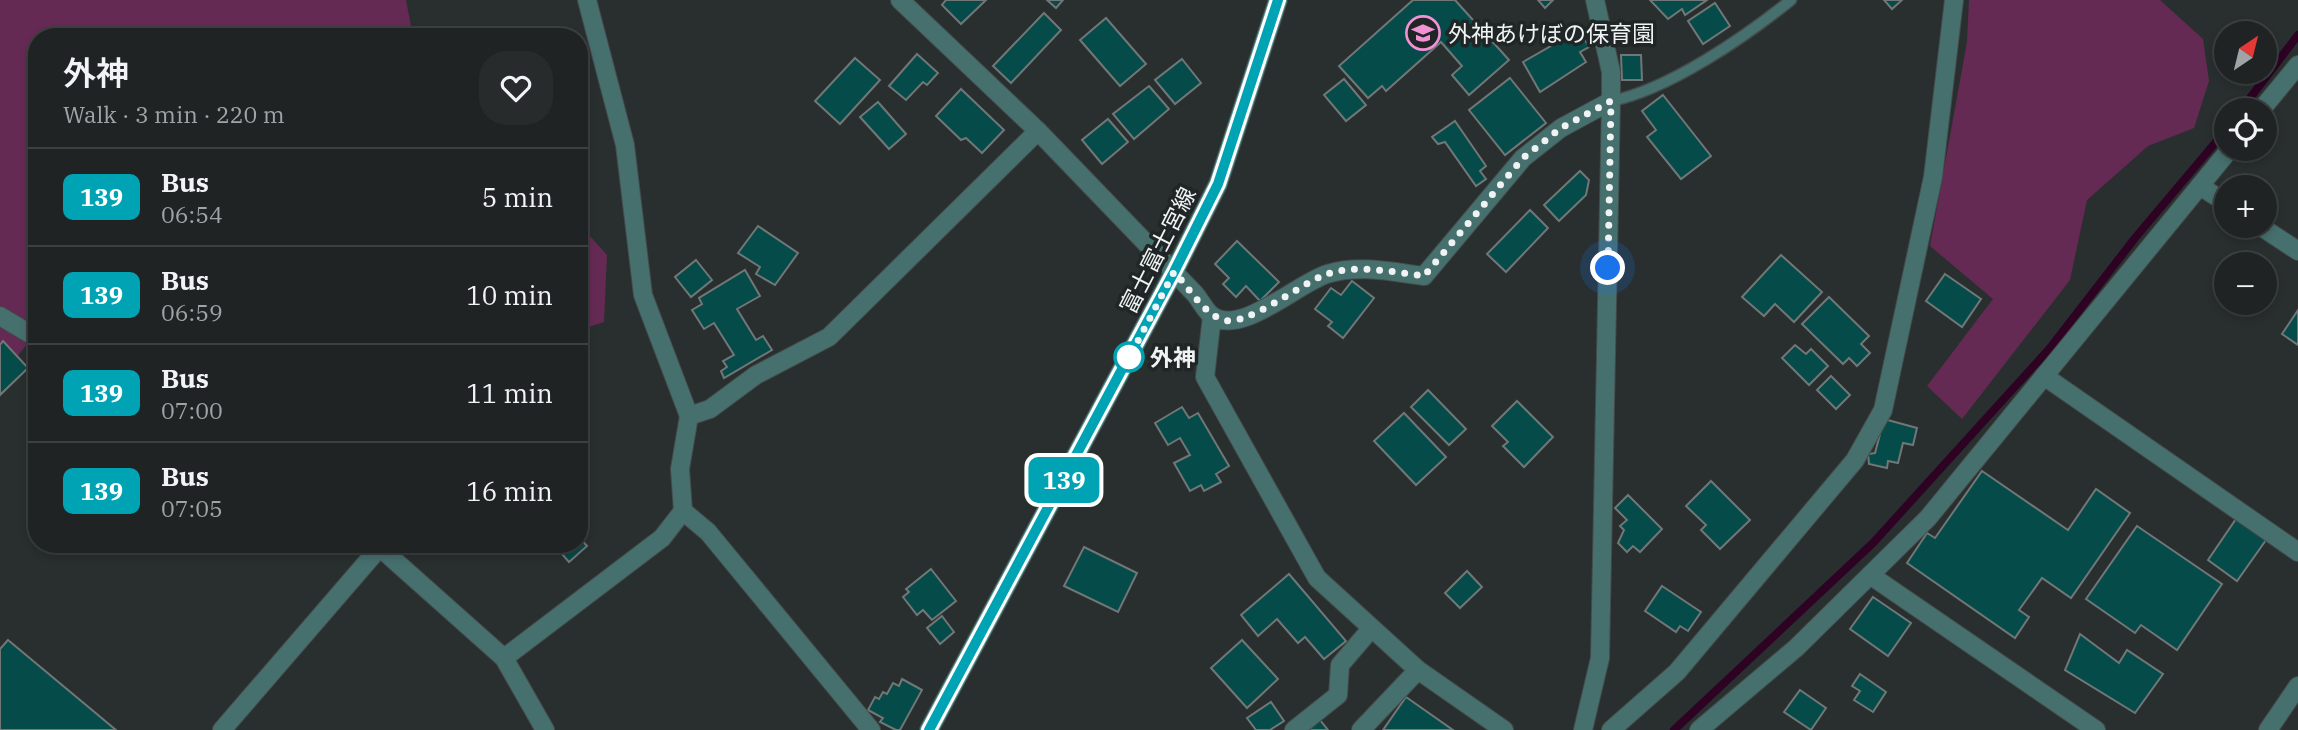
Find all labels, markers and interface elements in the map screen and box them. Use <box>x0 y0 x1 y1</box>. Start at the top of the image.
school or university icon: 外神あけぼの保育園 <box>1404 14 1442 52</box>
place label: 外神あけぼの保育園 <box>1448 18 1655 48</box>
north arrow <box>2214 21 2277 84</box>
map controls <box>2214 21 2277 315</box>
text: 外神 <box>63 51 129 94</box>
button: heart <box>479 51 553 125</box>
button: locate <box>2214 98 2277 161</box>
text: Walk · 3 min · 220 m <box>63 99 285 129</box>
text: Bus <box>161 165 209 199</box>
button: + <box>2214 175 2277 238</box>
text: 5 min <box>482 180 553 214</box>
text: 139 <box>80 181 123 213</box>
street label: 富士富士宮線 <box>1112 182 1202 318</box>
text: 06:54 <box>161 199 223 229</box>
your location <box>1590 250 1625 285</box>
button: − <box>2214 252 2277 315</box>
text: Bus <box>161 263 209 297</box>
text: 10 min <box>466 278 553 312</box>
text: 139 <box>80 279 123 311</box>
text: 06:59 <box>161 297 223 327</box>
marker: 外神 <box>1114 342 1144 372</box>
place label: 外神 <box>1150 342 1196 372</box>
text: Bus <box>161 361 209 395</box>
text: 11 min <box>466 376 553 410</box>
text: 139 <box>80 377 123 409</box>
text: 07:00 <box>161 395 223 425</box>
line badge: 139 <box>1024 457 1104 503</box>
text: Bus <box>161 459 209 493</box>
text: 139 <box>1042 464 1086 496</box>
text: 16 min <box>466 474 553 508</box>
text: 139 <box>80 475 123 507</box>
text: 07:05 <box>161 493 223 523</box>

